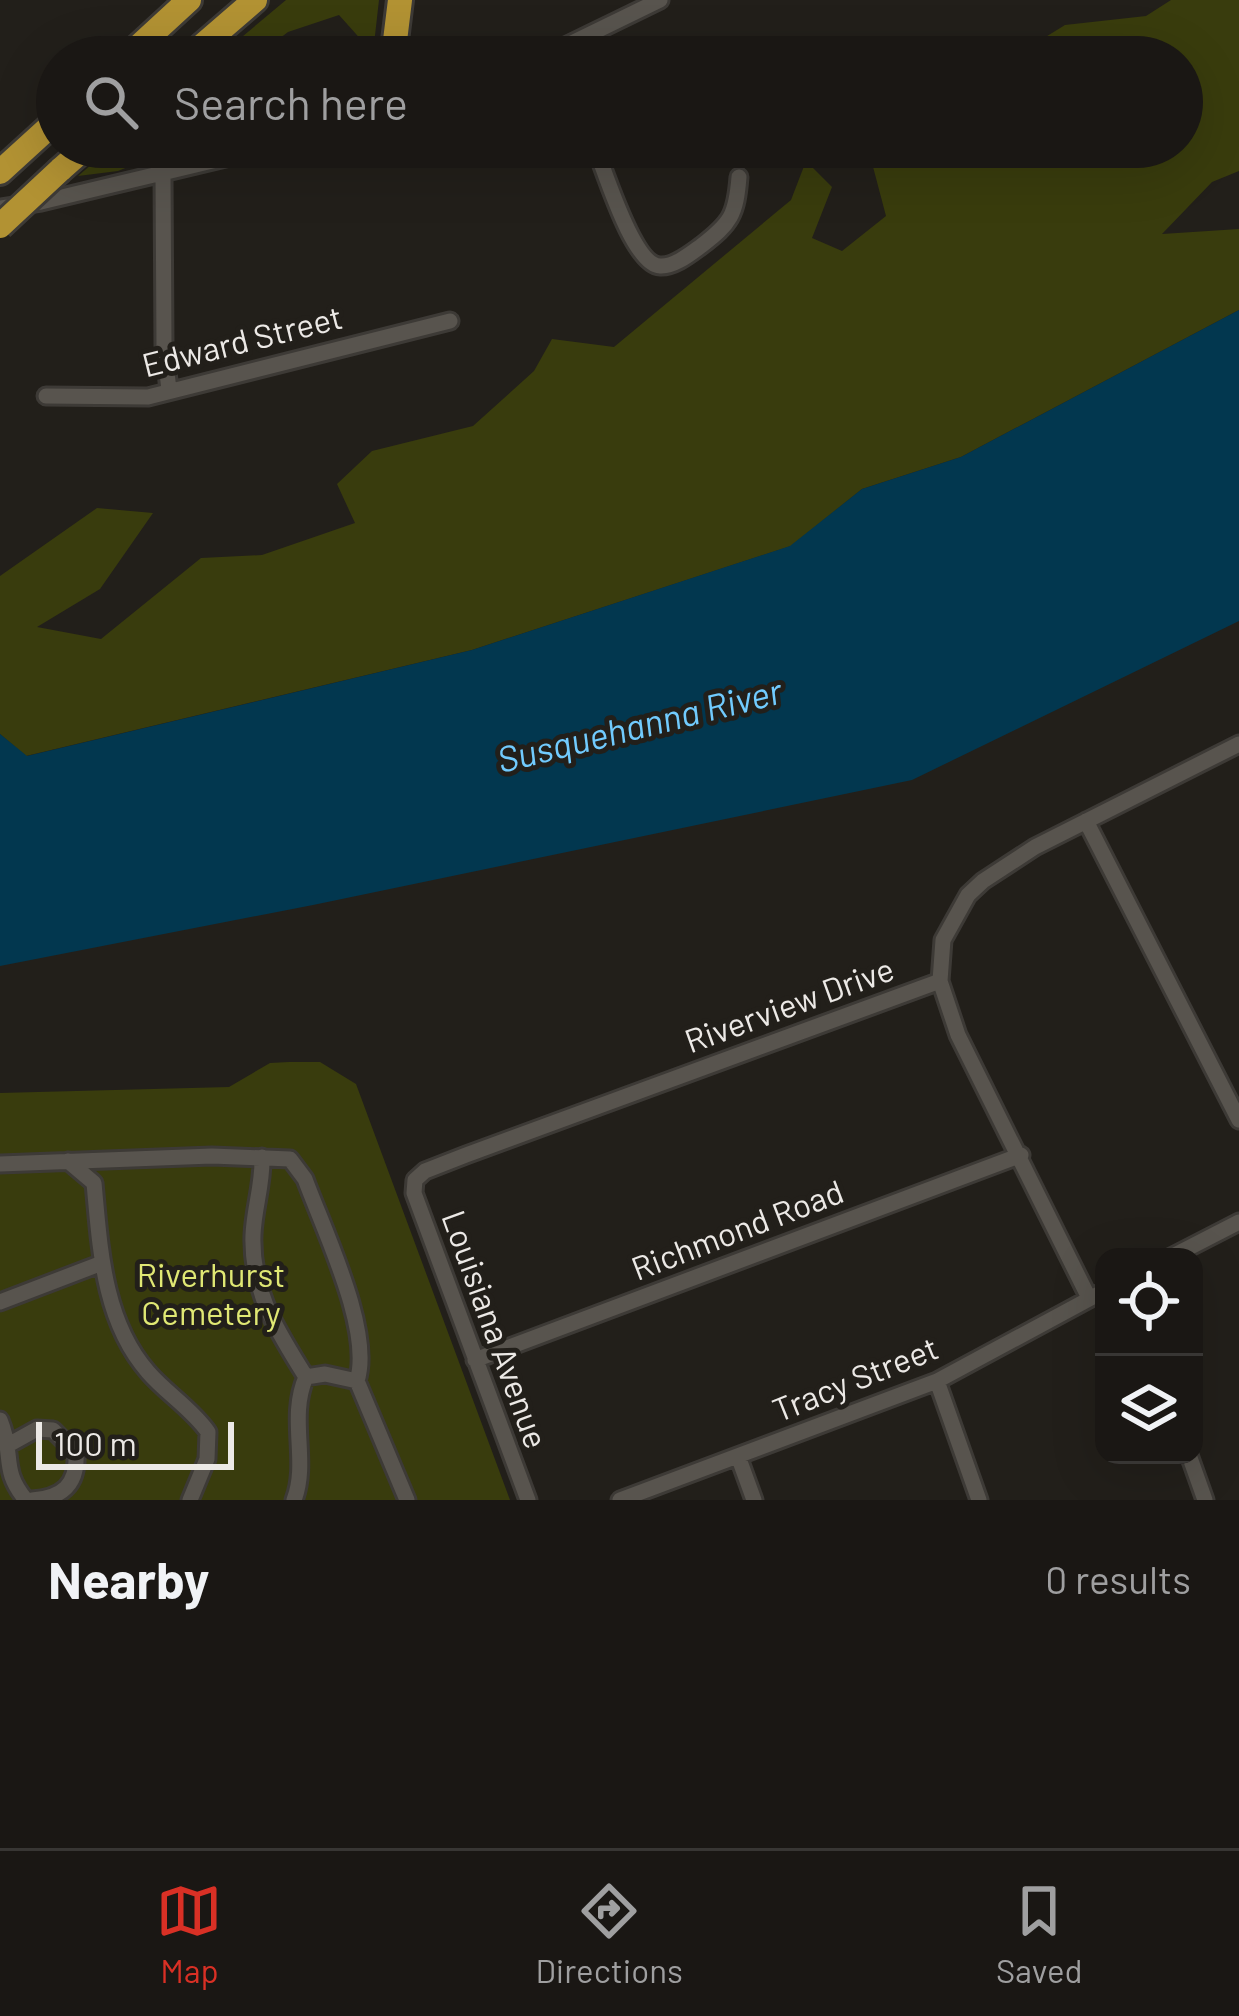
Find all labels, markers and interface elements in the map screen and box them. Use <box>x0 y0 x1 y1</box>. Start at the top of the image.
search box <box>36 36 1203 168</box>
icon: search <box>78 69 144 135</box>
text: Search here <box>174 75 408 129</box>
street label: Edward Street <box>138 296 346 384</box>
water label: Susquehanna River <box>492 668 787 780</box>
street label: Riverview Drive <box>679 948 899 1060</box>
street label: Richmond Road <box>625 1170 849 1288</box>
street label: Louisiana Avenue <box>434 1205 558 1453</box>
map controls <box>1095 1248 1203 1464</box>
button: locate <box>1095 1248 1203 1356</box>
park label: Riverhurst Cemetery <box>137 1254 285 1332</box>
street label: Tracy Street <box>766 1327 944 1429</box>
button: layers <box>1095 1356 1203 1464</box>
scale bar <box>36 1416 234 1469</box>
text: 100 m <box>54 1423 137 1463</box>
text: Nearby <box>48 1548 209 1609</box>
text: 0 results <box>1045 1555 1191 1602</box>
tab: Map <box>156 1878 222 1990</box>
tab: Directions <box>535 1878 683 1990</box>
tab: Saved <box>996 1878 1083 1990</box>

